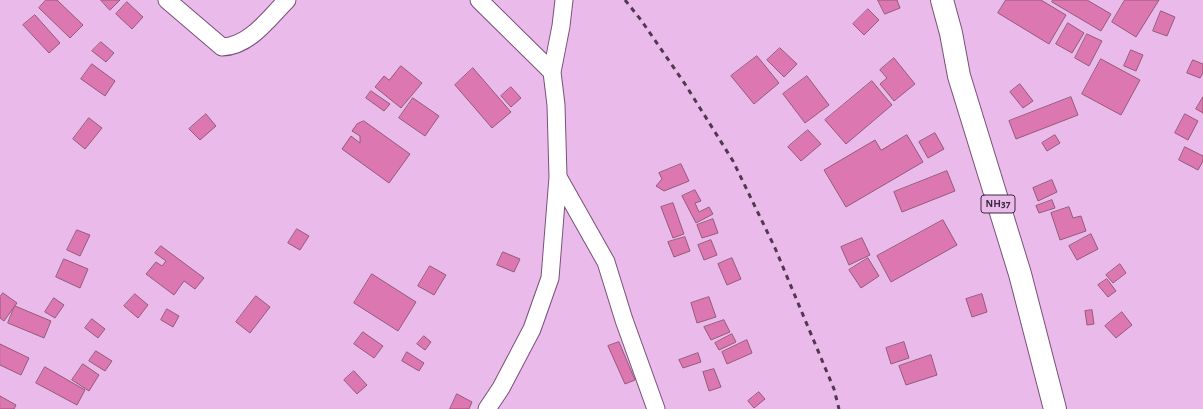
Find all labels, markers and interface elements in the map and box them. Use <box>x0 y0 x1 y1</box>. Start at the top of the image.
road number: NH37 <box>981 195 1015 213</box>

